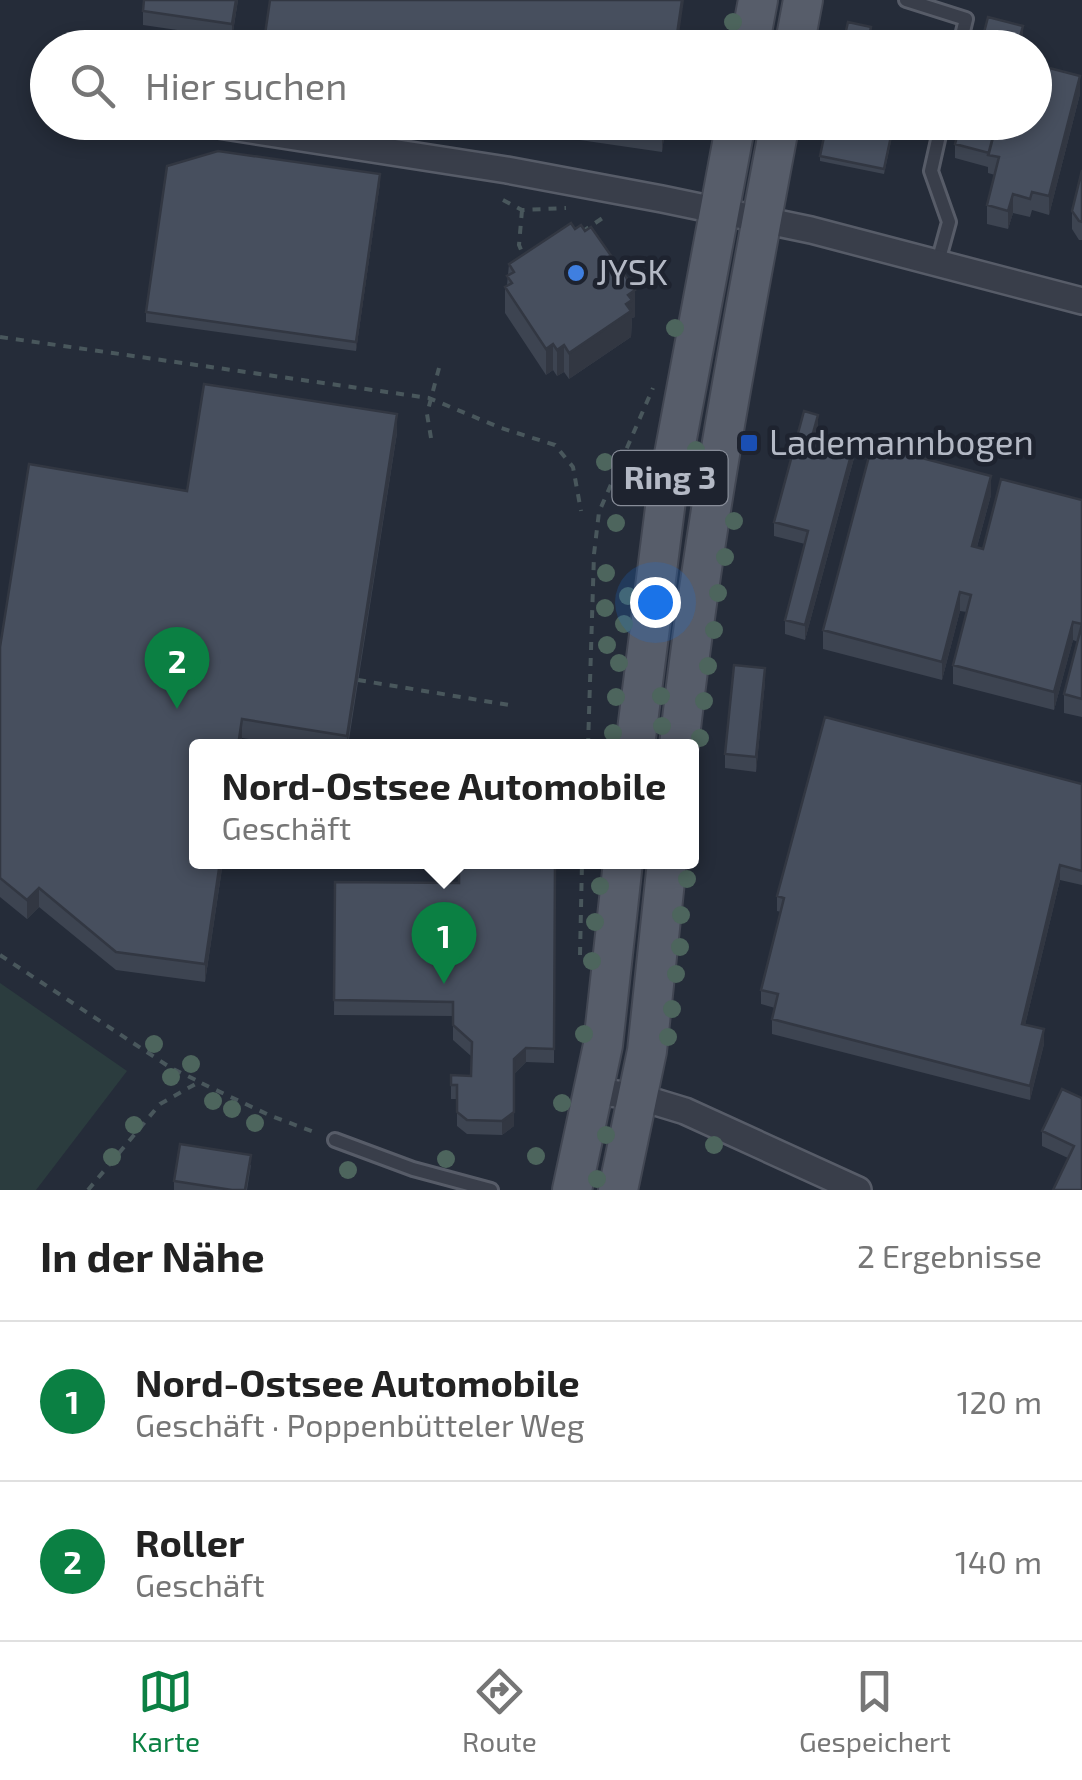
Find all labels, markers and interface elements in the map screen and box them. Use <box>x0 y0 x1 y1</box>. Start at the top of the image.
search box <box>30 30 1052 140</box>
icon: search <box>65 58 120 113</box>
text: Hier suchen <box>145 62 347 108</box>
place label: JYSK <box>596 250 668 292</box>
marker: JYSK <box>565 262 587 284</box>
place label: Lademannbogen <box>769 420 1034 462</box>
marker: Lademannbogen <box>738 432 760 454</box>
road number: Ring 3 <box>612 451 728 505</box>
your location <box>630 577 681 628</box>
pin: 2 <box>144 626 210 709</box>
popup <box>189 739 699 869</box>
text: Nord-Ostsee Automobile <box>222 762 666 808</box>
text: Geschäft <box>222 808 351 846</box>
pin: 1 <box>412 902 476 984</box>
text: In der Nähe <box>40 1230 265 1280</box>
text: 2 Ergebnisse <box>857 1236 1042 1274</box>
text: Nord-Ostsee Automobile <box>135 1359 580 1405</box>
text: 1 <box>66 1382 79 1420</box>
text: 120 m <box>957 1382 1042 1420</box>
text: Geschäft · Poppenbütteler Weg <box>135 1405 585 1443</box>
text: Roller <box>135 1519 244 1565</box>
text: 2 <box>63 1542 82 1580</box>
text: 140 m <box>955 1542 1042 1580</box>
text: Geschäft <box>135 1565 265 1603</box>
tab: Karte <box>131 1664 200 1758</box>
tab: Route <box>462 1664 537 1758</box>
tab: Gespeichert <box>799 1664 951 1758</box>

